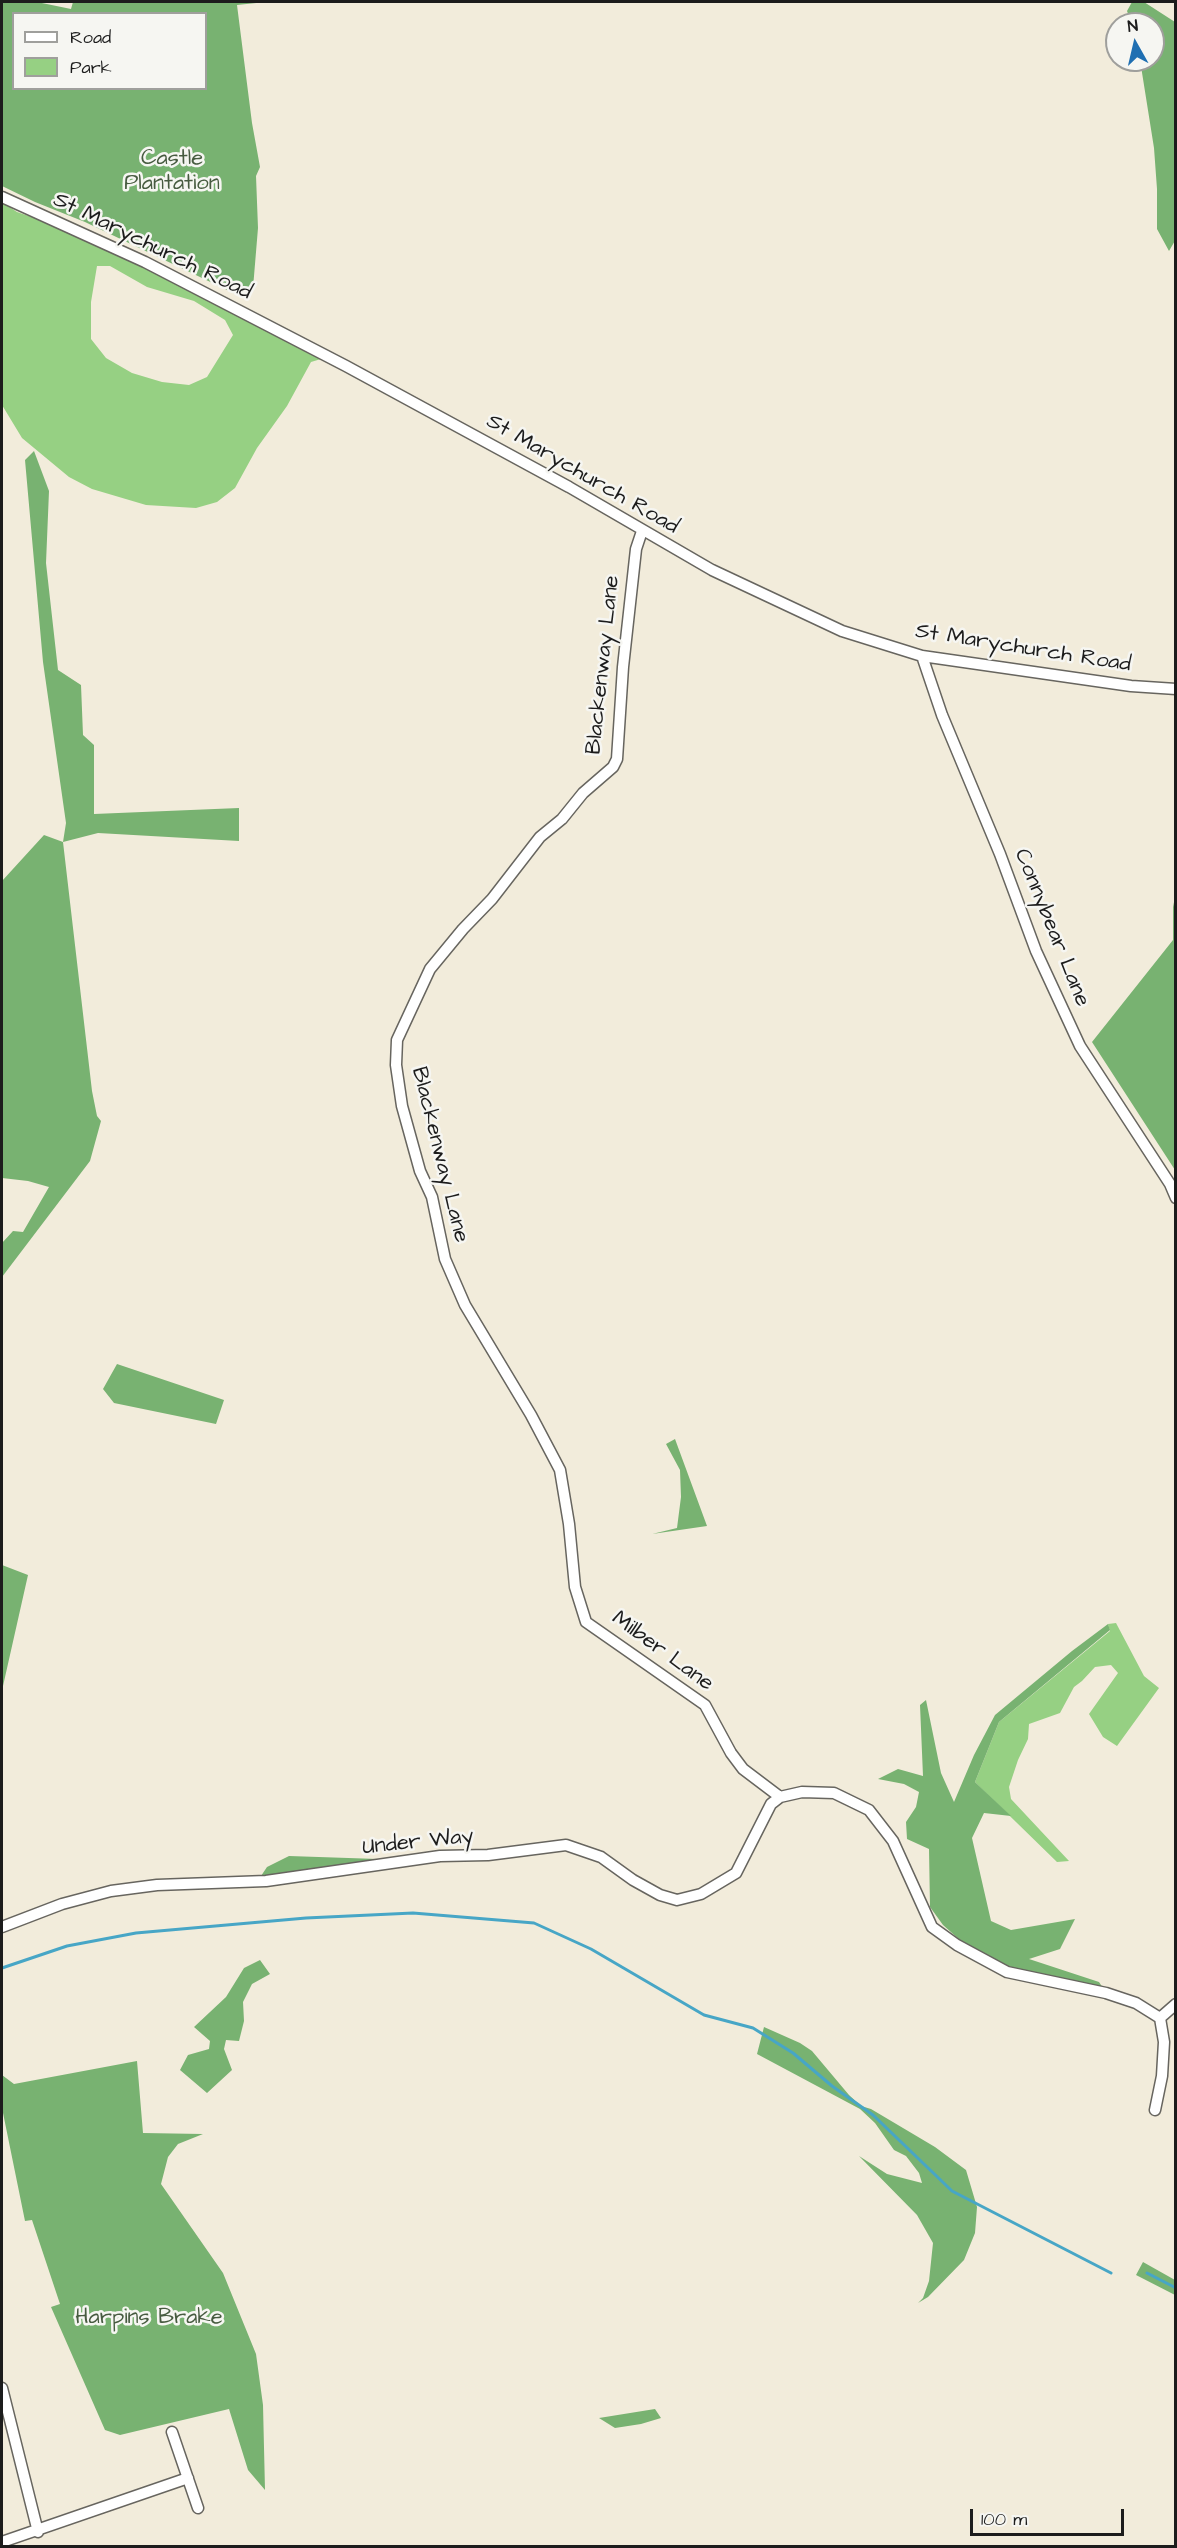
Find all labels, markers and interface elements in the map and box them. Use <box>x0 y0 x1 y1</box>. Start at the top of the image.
legend <box>12 12 207 90</box>
north arrow <box>1105 12 1165 72</box>
text: N <box>1126 15 1139 38</box>
text: Road <box>70 25 111 50</box>
text: Park <box>70 55 112 80</box>
park label: Castle Plantation <box>124 146 220 198</box>
street label: St Marychurch Road <box>48 187 256 307</box>
street label: St Marychurch Road <box>481 409 683 541</box>
street label: Blackenway Lane <box>581 574 627 756</box>
street label: St Marychurch Road <box>913 619 1133 679</box>
street label: Connybear Lane <box>1007 845 1095 1011</box>
street label: Blackenway Lane <box>404 1065 474 1245</box>
street label: Milber Lane <box>606 1606 718 1698</box>
street label: Under Way <box>361 1824 475 1862</box>
park label: Harpins Brake <box>75 2305 223 2331</box>
scale bar <box>973 2497 1128 2535</box>
text: 100 m <box>981 2507 1027 2532</box>

